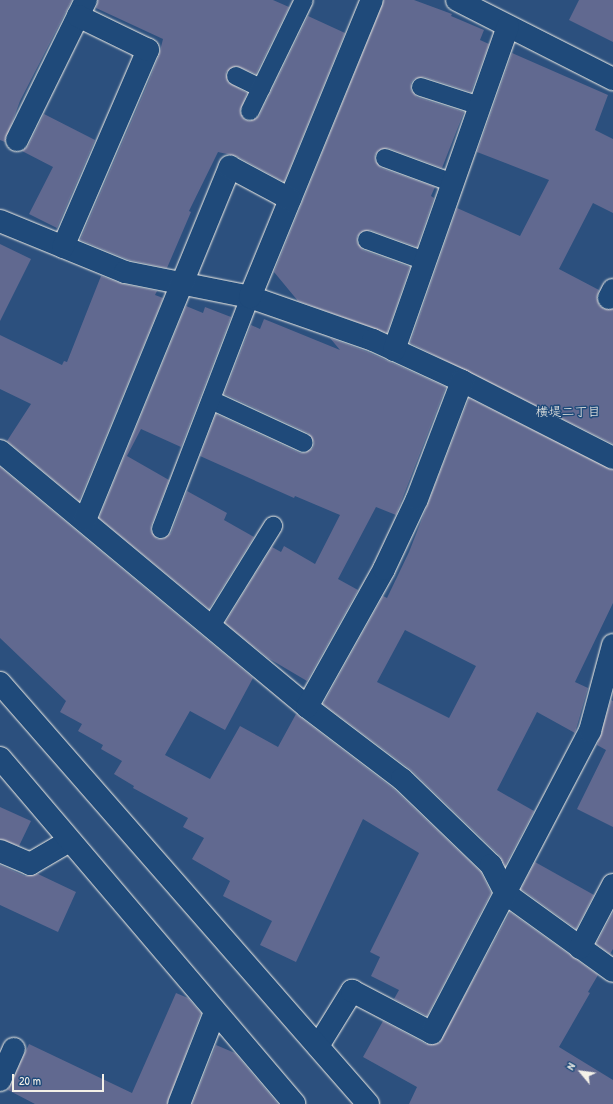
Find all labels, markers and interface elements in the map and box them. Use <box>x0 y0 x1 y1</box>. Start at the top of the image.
district label: 横堤二丁目 <box>536 403 600 419</box>
north arrow <box>561 1052 601 1092</box>
text: N <box>563 1060 578 1072</box>
scale bar <box>14 1066 106 1092</box>
text: 20 m <box>19 1072 41 1089</box>

